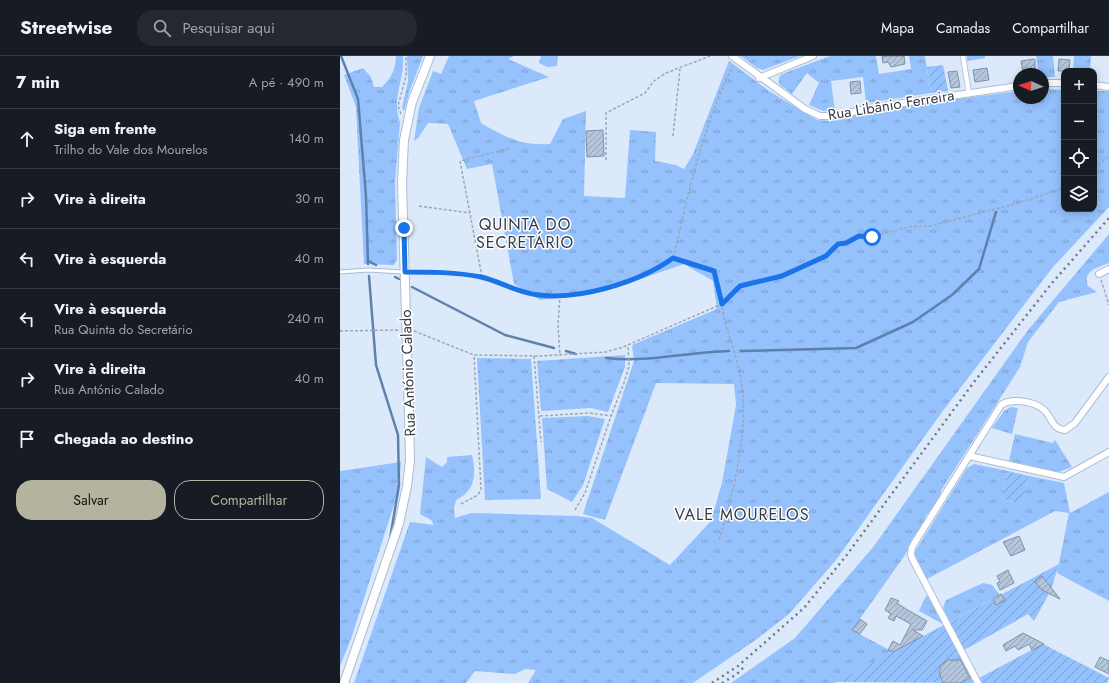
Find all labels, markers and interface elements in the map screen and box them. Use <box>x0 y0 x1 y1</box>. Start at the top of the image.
search box <box>137 10 417 46</box>
text: Streetwise <box>20 14 113 41</box>
icon: search <box>151 17 173 39</box>
text: Pesquisar aqui <box>183 17 275 39</box>
text: Mapa <box>881 18 914 38</box>
text: Camadas <box>936 18 990 38</box>
text: Compartilhar <box>1012 18 1089 38</box>
north arrow <box>1013 68 1049 104</box>
map controls <box>1061 68 1097 212</box>
button: + <box>1061 68 1097 104</box>
text: 7 min <box>16 70 60 94</box>
text: A pé · 490 m <box>249 73 324 92</box>
street label: Rua Libânio Ferreira <box>826 84 956 126</box>
button: − <box>1061 104 1097 140</box>
text: Siga em frente <box>54 118 156 140</box>
icon: ahead <box>16 128 38 150</box>
text: 140 m <box>289 129 324 148</box>
text: Trilho do Vale dos Mourelos <box>54 140 208 159</box>
button: locate <box>1061 140 1097 176</box>
button: layers <box>1061 176 1097 212</box>
icon: right <box>16 188 38 210</box>
text: Vire à direita <box>54 188 146 210</box>
text: 30 m <box>295 189 324 208</box>
district label: QUINTA DO SECRETÁRIO <box>476 213 574 254</box>
route end <box>395 219 413 237</box>
route start <box>863 228 881 246</box>
icon: left <box>16 248 38 270</box>
text: Vire à esquerda <box>54 248 166 270</box>
text: 40 m <box>295 249 324 268</box>
text: Vire à esquerda <box>54 298 166 320</box>
icon: left <box>16 308 38 330</box>
text: 240 m <box>287 309 324 328</box>
street label: Rua António Calado <box>395 309 421 437</box>
text: Rua Quinta do Secretário <box>54 320 193 339</box>
text: Vire à direita <box>54 358 146 380</box>
icon: right <box>16 368 38 390</box>
text: 40 m <box>295 369 324 388</box>
text: Rua António Calado <box>54 380 164 399</box>
icon: arrive <box>16 428 38 450</box>
text: Chegada ao destino <box>54 428 193 450</box>
button: Salvar <box>16 480 166 520</box>
button: Compartilhar <box>174 480 324 520</box>
district label: VALE MOURELOS <box>675 503 809 526</box>

